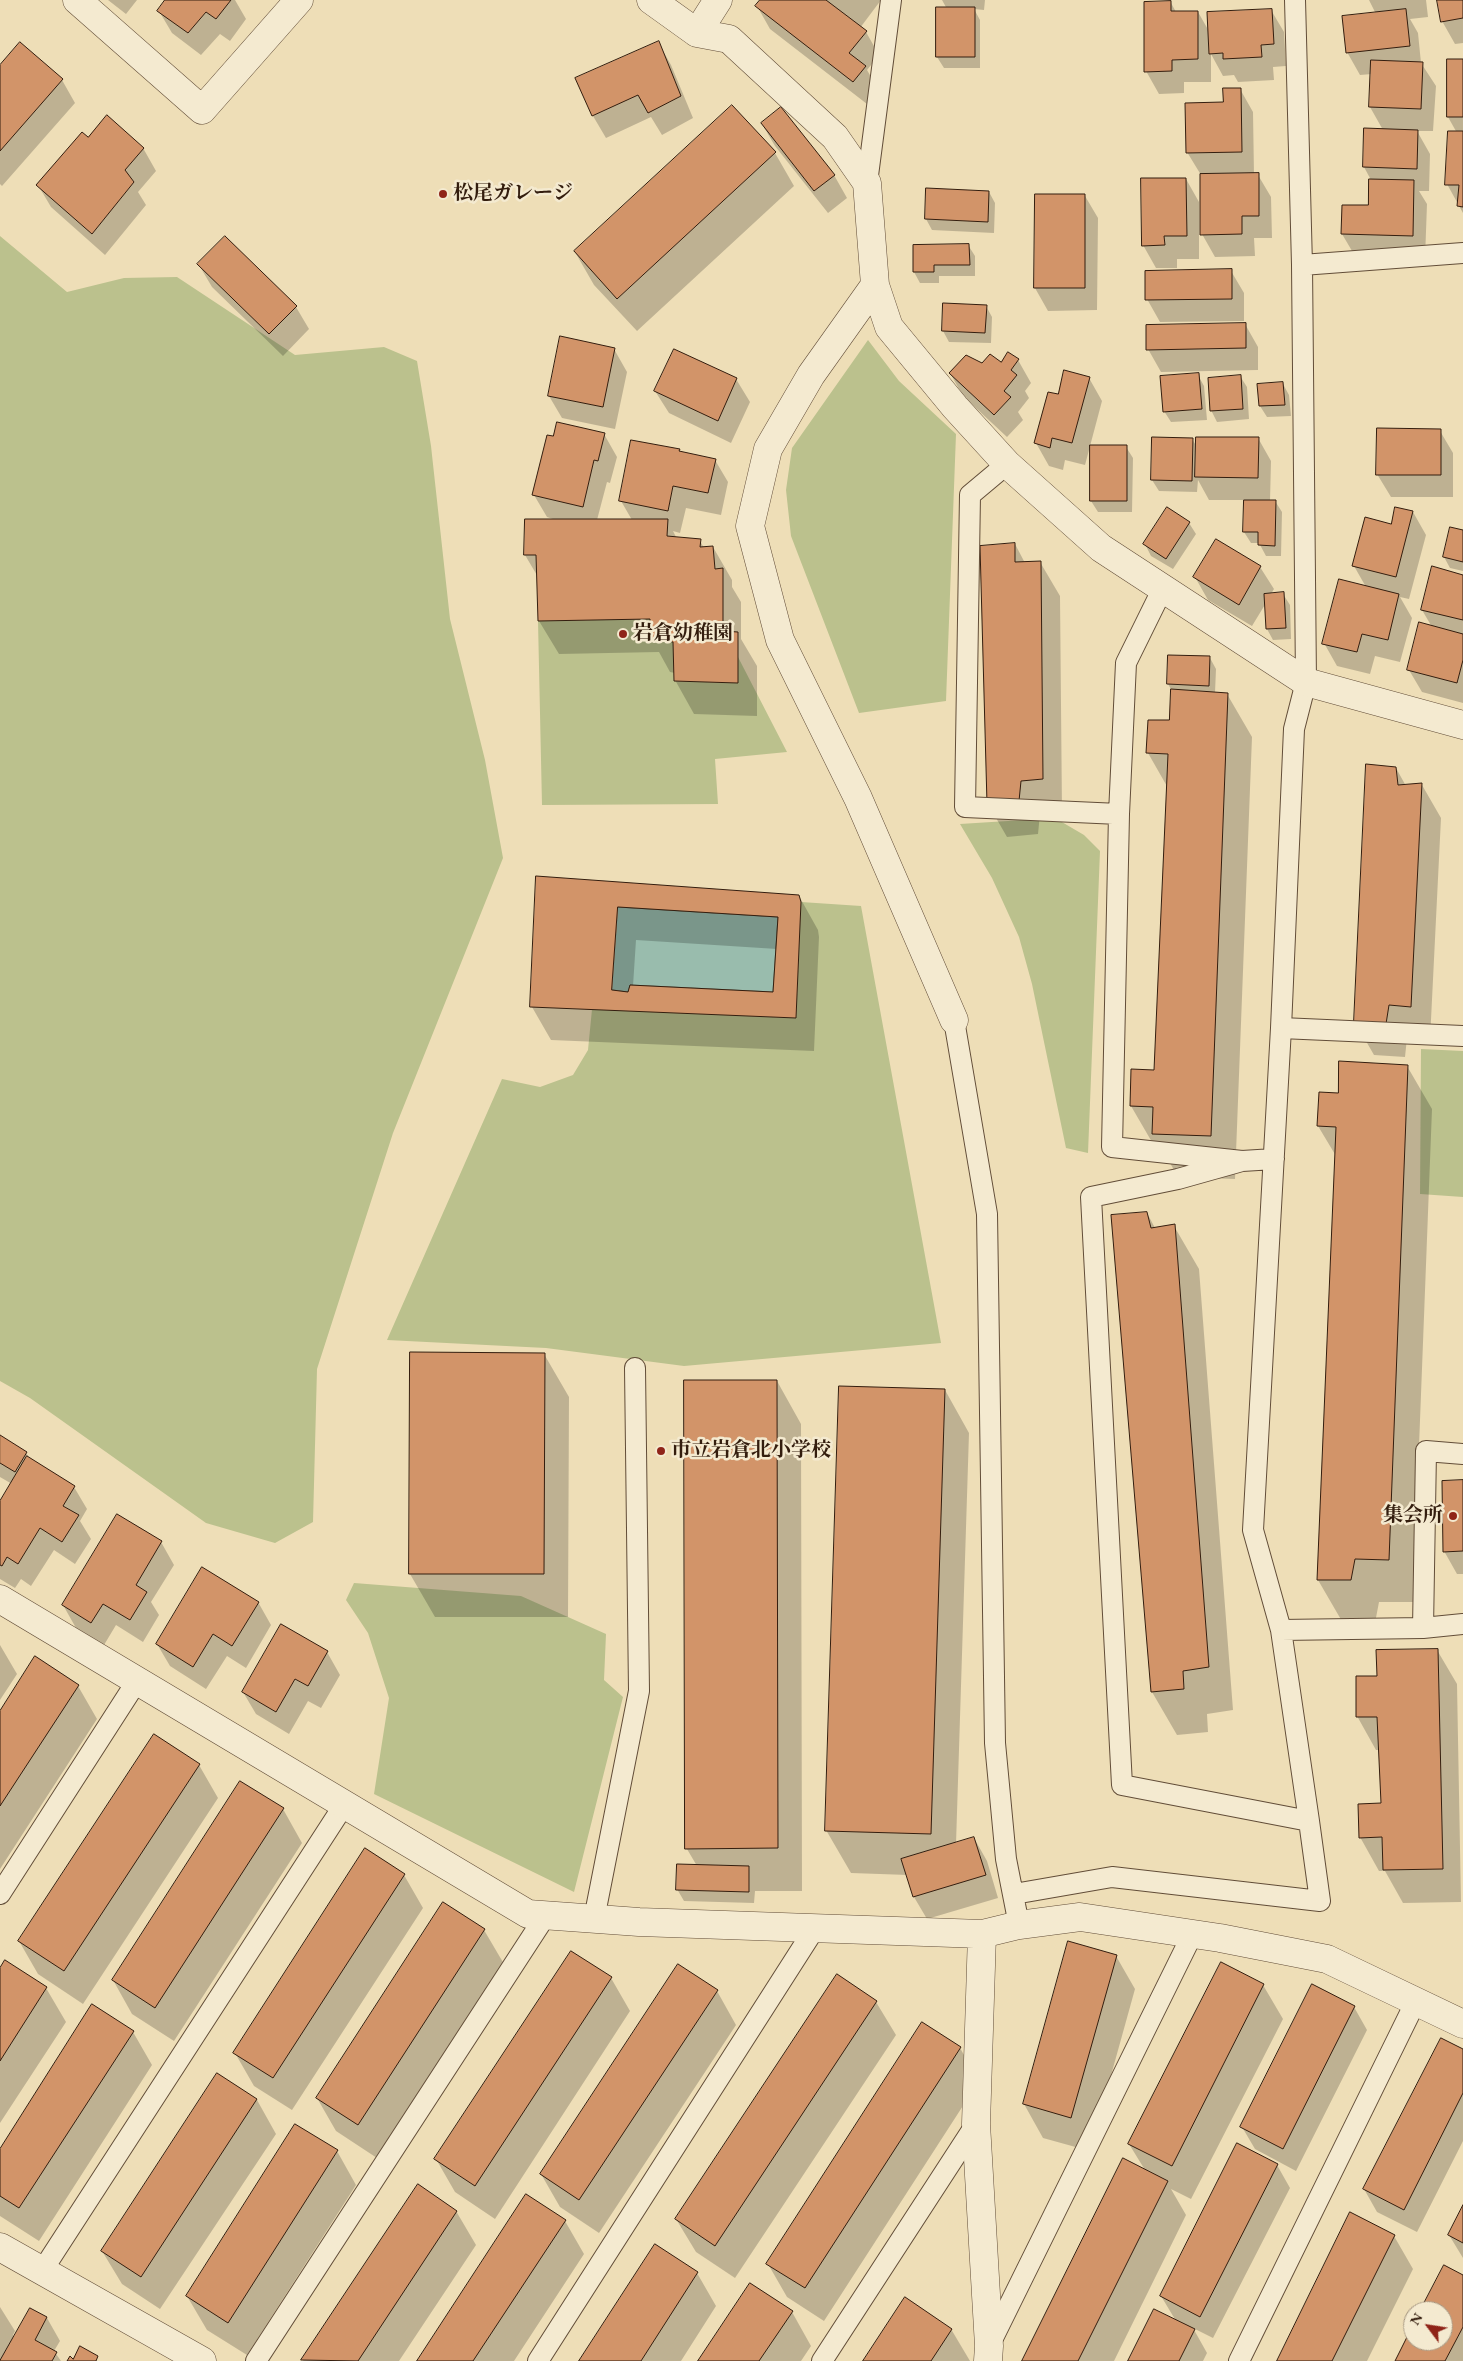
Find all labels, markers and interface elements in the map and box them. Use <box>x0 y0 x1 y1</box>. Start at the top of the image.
place label: 松尾ガレージ <box>453 182 573 206</box>
marker: 松尾ガレージ <box>437 188 449 200</box>
place label: 岩倉幼稚園 <box>633 622 733 646</box>
marker: 岩倉幼稚園 <box>617 628 629 640</box>
place label: 市立岩倉北小学校 <box>671 1439 831 1463</box>
marker: 市立岩倉北小学校 <box>655 1445 667 1457</box>
place label: 集会所 <box>1383 1504 1443 1528</box>
marker: 集会所 <box>1447 1510 1459 1522</box>
north arrow <box>1403 2301 1453 2351</box>
text: N <box>1405 2309 1427 2328</box>

